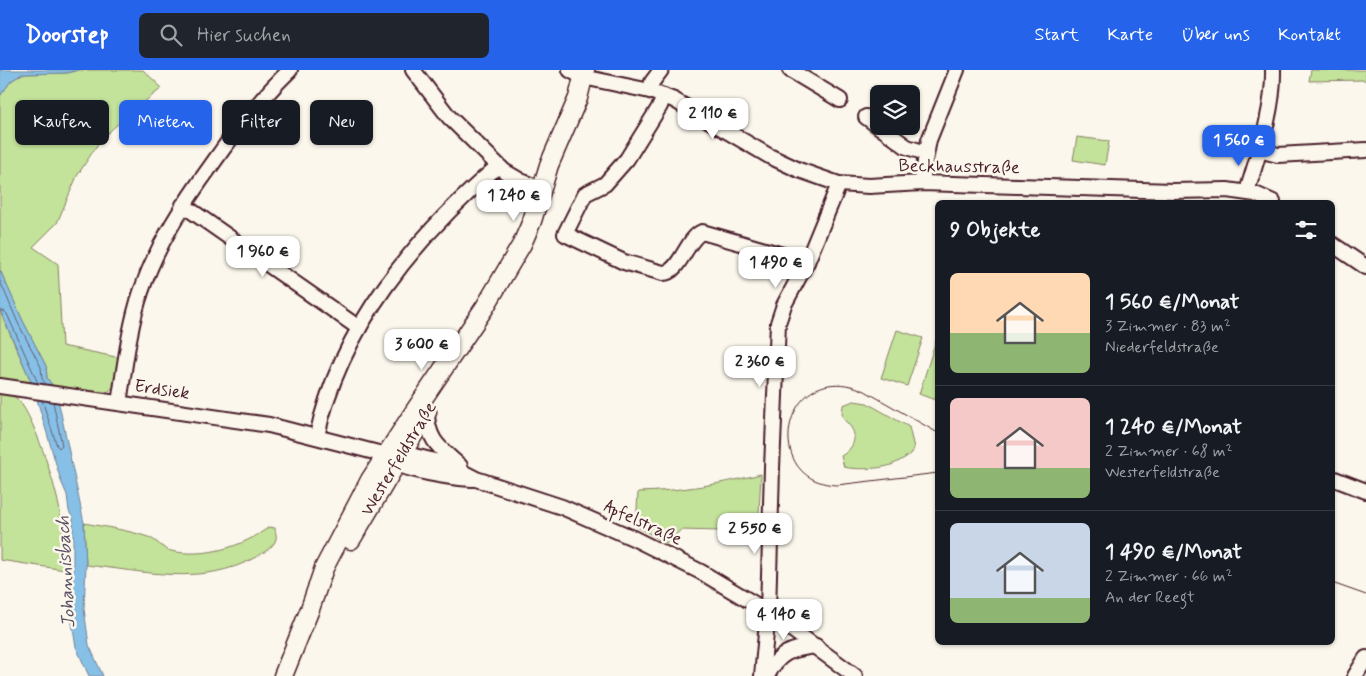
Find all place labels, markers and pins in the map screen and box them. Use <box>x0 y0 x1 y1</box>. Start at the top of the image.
pin: 2 110 € <box>667 98 759 140</box>
pin: 1 560 € <box>1193 124 1285 167</box>
pin: 1 240 € <box>468 180 560 222</box>
pin: 1 960 € <box>217 236 309 278</box>
pin: 1 490 € <box>730 246 822 289</box>
pin: 3 600 € <box>376 328 468 371</box>
pin: 2 360 € <box>714 346 806 388</box>
pin: 2 550 € <box>709 512 801 555</box>
pin: 4 140 € <box>738 598 830 641</box>

